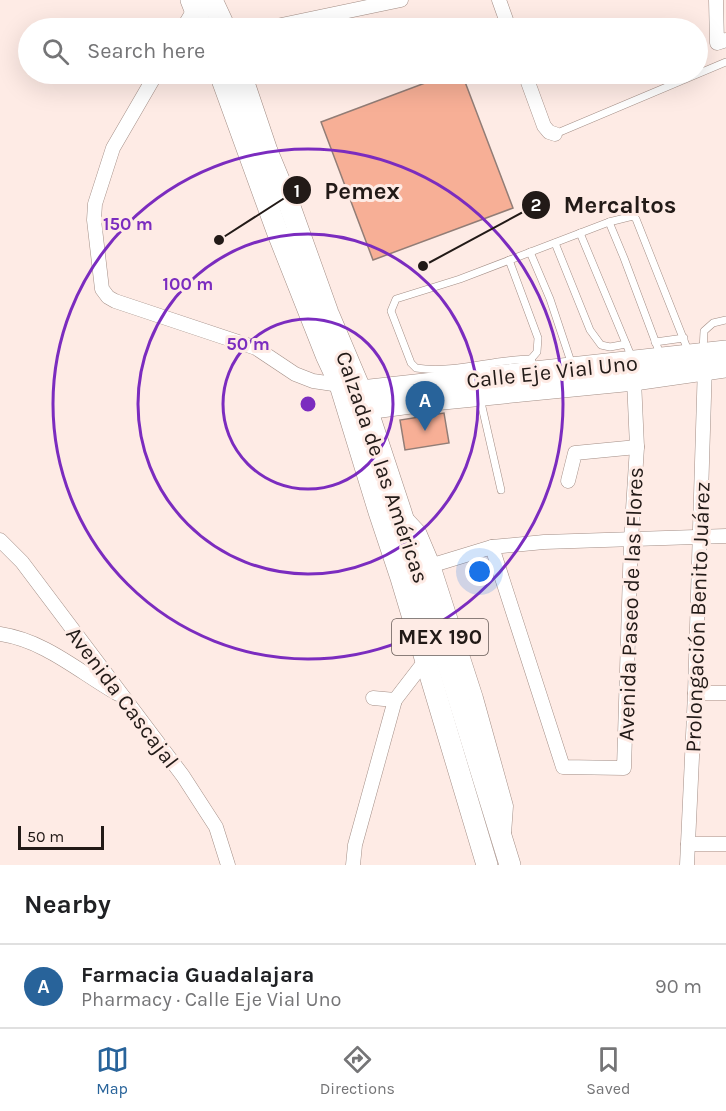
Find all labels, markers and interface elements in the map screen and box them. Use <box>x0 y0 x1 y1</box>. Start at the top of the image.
search box <box>18 18 708 84</box>
icon: search <box>39 35 72 68</box>
text: Search here <box>87 38 205 64</box>
callout: Pemex <box>282 169 411 211</box>
text: Pemex <box>324 177 400 205</box>
text: 1 <box>294 180 300 202</box>
callout: Mercaltos <box>521 184 688 226</box>
text: Mercaltos <box>564 191 676 219</box>
text: 2 <box>531 194 541 216</box>
text: 150 m <box>103 213 153 235</box>
text: 100 m <box>163 273 213 295</box>
text: 50 m <box>226 333 270 355</box>
street label: Calzada de las Américas <box>331 348 435 586</box>
street label: Calle Eje Vial Uno <box>465 350 639 394</box>
pin: A <box>406 382 444 431</box>
centre of rings <box>298 394 318 414</box>
street label: Avenida Paseo de las Flores <box>613 467 649 742</box>
street label: Prolongación Benito Juárez <box>680 481 716 753</box>
your location <box>465 557 494 586</box>
road number: MEX 190 <box>392 619 488 655</box>
street label: Avenida Cascajal <box>61 622 184 774</box>
scale bar <box>18 823 104 850</box>
text: 50 m <box>27 827 64 846</box>
text: Nearby <box>24 889 111 920</box>
text: Farmacia Guadalajara <box>81 962 314 988</box>
text: A <box>37 975 50 998</box>
text: 90 m <box>655 975 702 998</box>
text: Pharmacy · Calle Eje Vial Uno <box>81 988 341 1011</box>
tab: Map <box>96 1043 129 1098</box>
tab: Directions <box>320 1043 395 1098</box>
tab: Saved <box>586 1043 630 1098</box>

